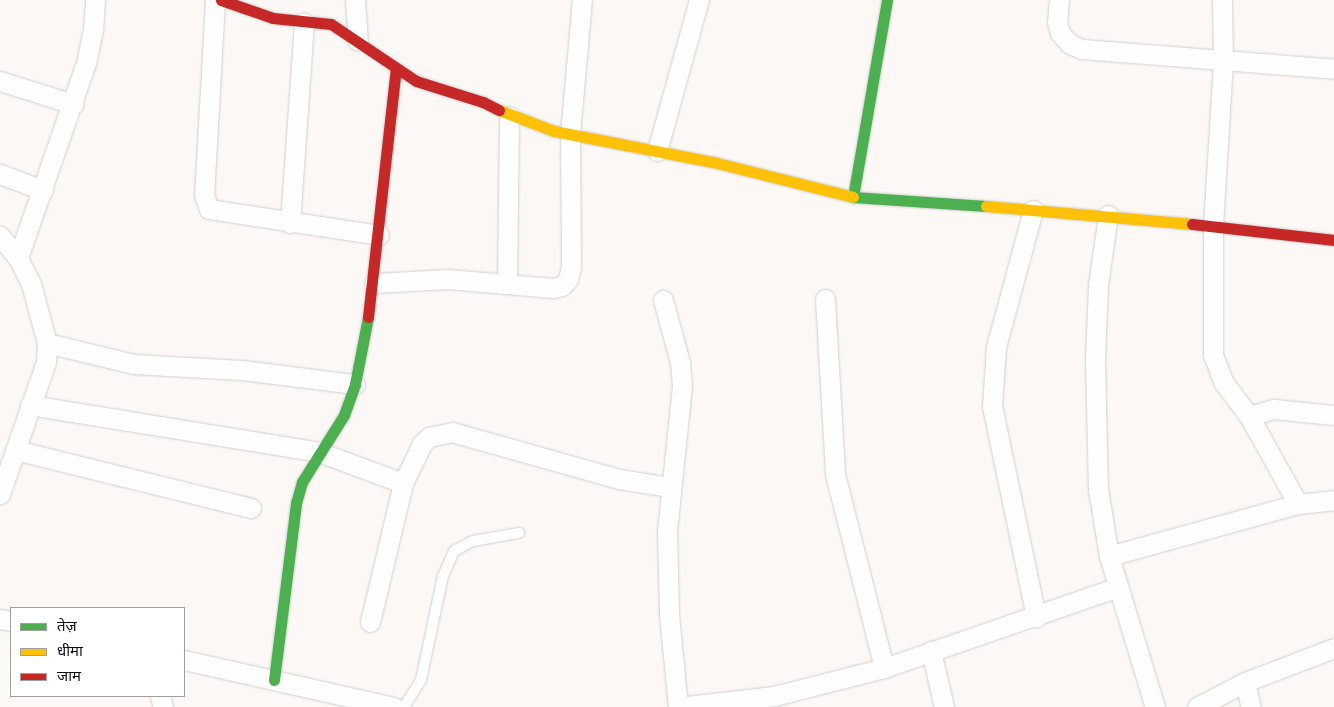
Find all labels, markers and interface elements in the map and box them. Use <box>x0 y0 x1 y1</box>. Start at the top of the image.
legend <box>10 607 185 697</box>
text: तेज़ <box>57 617 77 635</box>
text: धीमा <box>57 642 83 660</box>
text: जाम <box>57 667 81 685</box>

